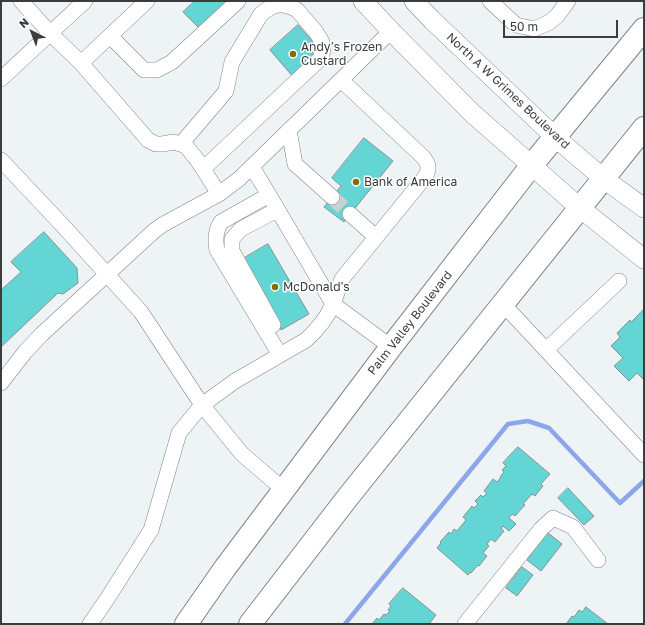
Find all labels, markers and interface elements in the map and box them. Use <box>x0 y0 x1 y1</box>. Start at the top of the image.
north arrow <box>12 12 52 52</box>
scale bar <box>505 12 620 38</box>
text: N <box>16 15 31 30</box>
text: 50 m <box>510 19 538 34</box>
street label: North A W Grimes Boulevard <box>443 30 573 152</box>
place label: Andy's Frozen Custard <box>301 40 382 68</box>
marker: Andy's Frozen Custard <box>288 49 298 59</box>
place label: Bank of America <box>364 175 457 189</box>
marker: Bank of America <box>351 177 361 187</box>
street label: Palm Valley Boulevard <box>365 268 455 378</box>
place label: McDonald's <box>283 280 350 294</box>
marker: McDonald's <box>270 282 280 292</box>

